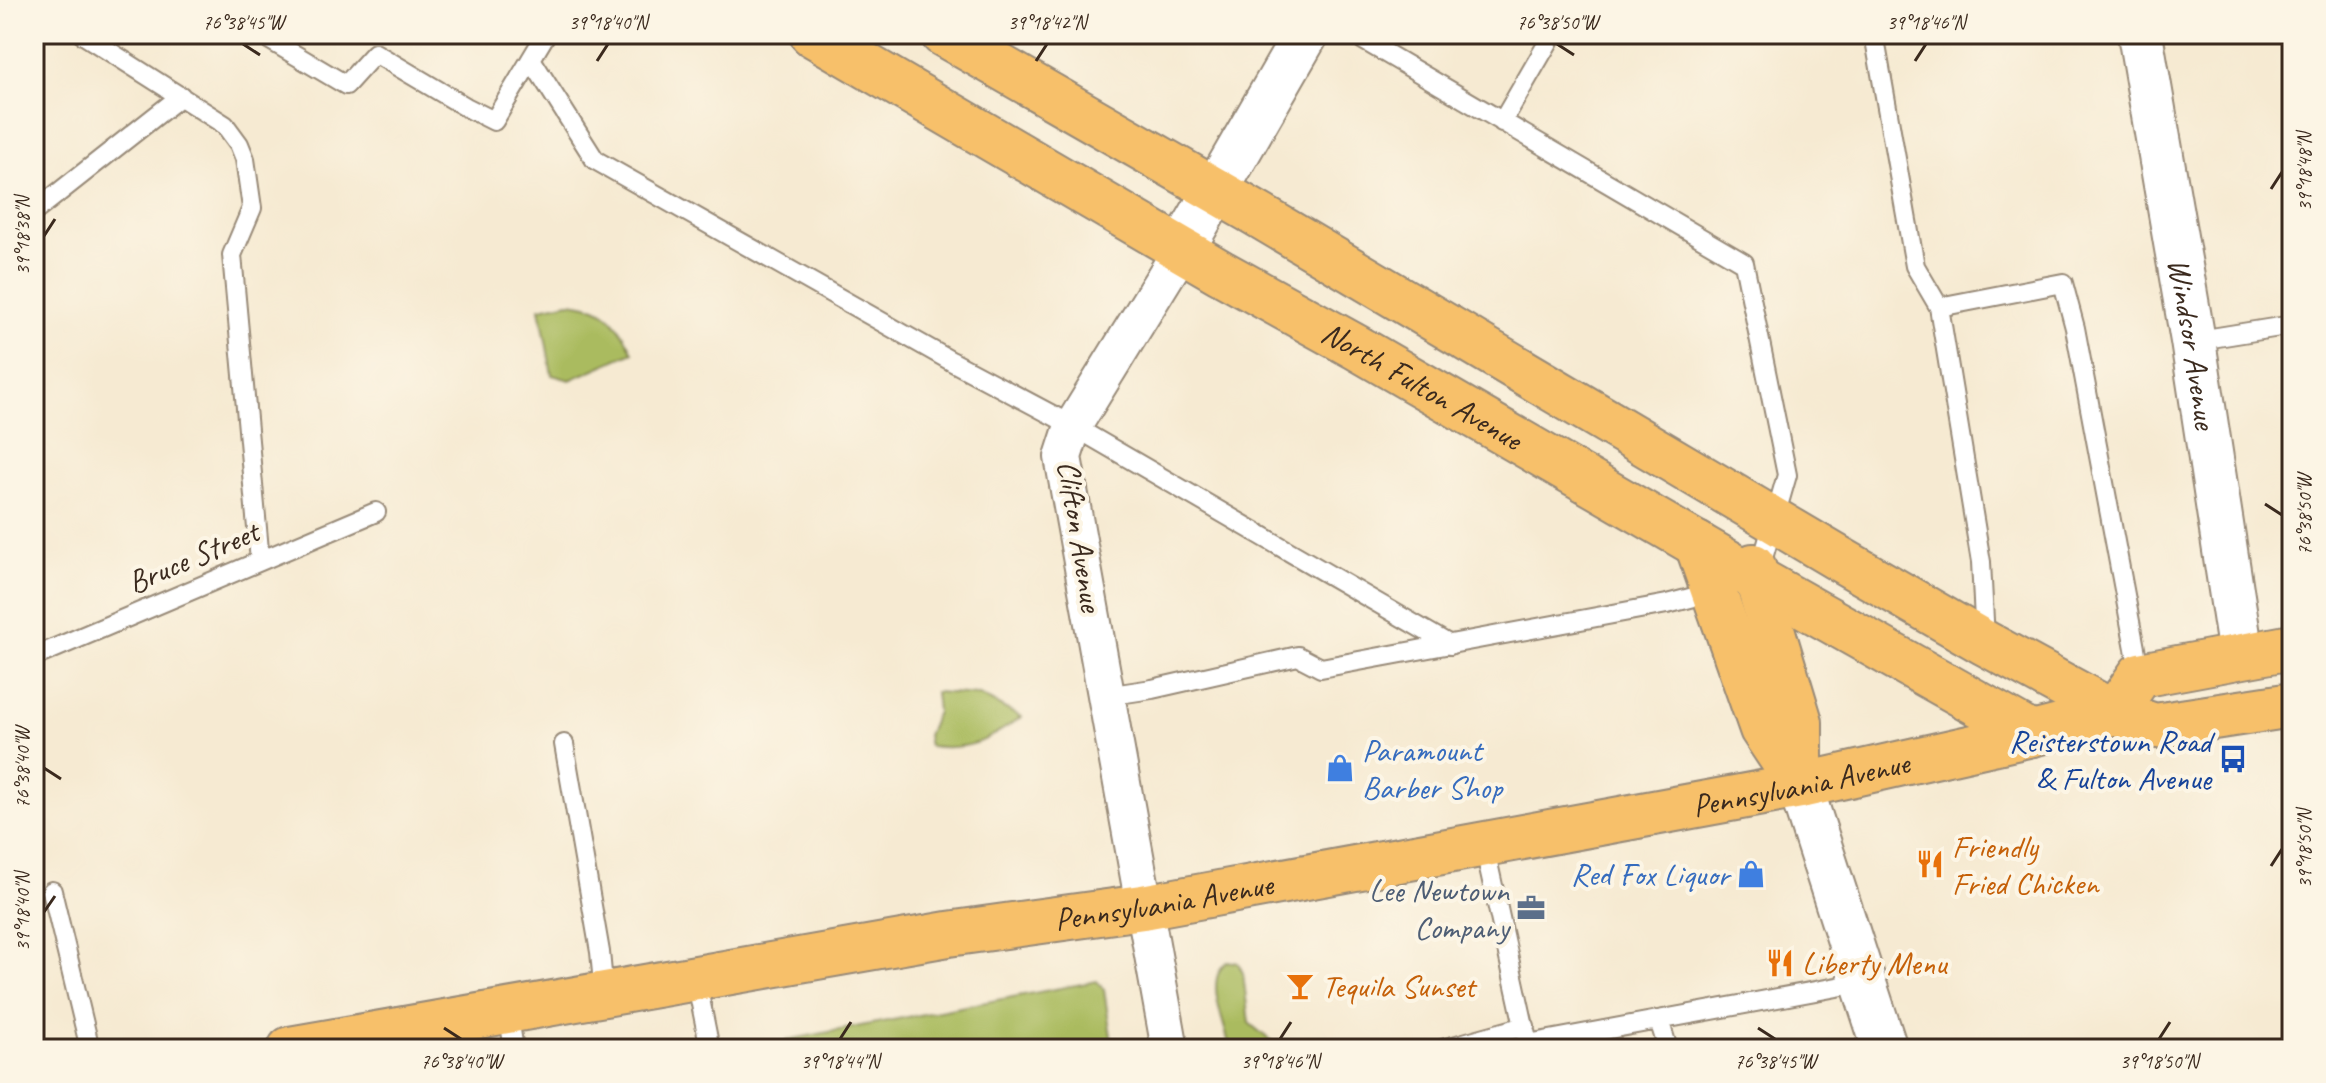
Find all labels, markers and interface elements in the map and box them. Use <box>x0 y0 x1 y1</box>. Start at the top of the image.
text: 76°38'45"W <box>202 10 287 35</box>
text: 39°18'40"N <box>569 10 650 35</box>
text: 39°18'42"N <box>1008 10 1089 35</box>
text: 76°38'50"W <box>1516 10 1601 35</box>
text: 39°18'46"N <box>1887 10 1968 35</box>
text: 39°18'48"N <box>2292 130 2317 211</box>
text: 39°18'38"N <box>10 194 35 275</box>
street label: Windsor Avenue <box>2159 255 2227 434</box>
street label: North Fulton Avenue <box>1315 312 1532 461</box>
street label: Clifton Avenue <box>1048 458 1113 617</box>
text: 76°38'50"W <box>2292 471 2317 556</box>
street label: Bruce Street <box>121 510 268 603</box>
place label: Reisterstown Road & Fulton Avenue <box>2009 721 2216 799</box>
text: 76°38'40"W <box>10 724 35 809</box>
place label: Paramount Barber Shop <box>1362 730 1504 808</box>
street label: Pennsylvania Avenue <box>1689 741 1916 826</box>
bus stop icon: Reisterstown Road & Fulton Avenue <box>2218 744 2248 774</box>
shop icon: Paramount Barber Shop <box>1325 753 1355 783</box>
text: 39°18'50"N <box>2292 807 2317 888</box>
place label: Friendly Fried Chicken <box>1952 826 2100 904</box>
restaurant icon: Friendly Fried Chicken <box>1915 849 1945 879</box>
place label: Red Fox Liquor <box>1571 854 1732 895</box>
shop icon: Red Fox Liquor <box>1736 859 1766 889</box>
street label: Pennsylvania Avenue <box>1052 863 1278 940</box>
text: 39°18'40"N <box>10 870 35 951</box>
place label: Lee Newtown Company <box>1369 870 1512 948</box>
office icon: Lee Newtown Company <box>1516 893 1546 923</box>
place label: Liberty Menu <box>1802 943 1949 984</box>
restaurant icon: Liberty Menu <box>1765 948 1795 978</box>
place label: Tequila Sunset <box>1322 966 1478 1007</box>
bar icon: Tequila Sunset <box>1285 971 1315 1001</box>
text: 76°38'40"W <box>420 1049 505 1074</box>
text: 39°18'44"N <box>801 1049 882 1074</box>
text: 39°18'46"N <box>1241 1049 1322 1074</box>
text: 76°38'45"W <box>1734 1049 1819 1074</box>
text: 39°18'50"N <box>2120 1049 2201 1074</box>

